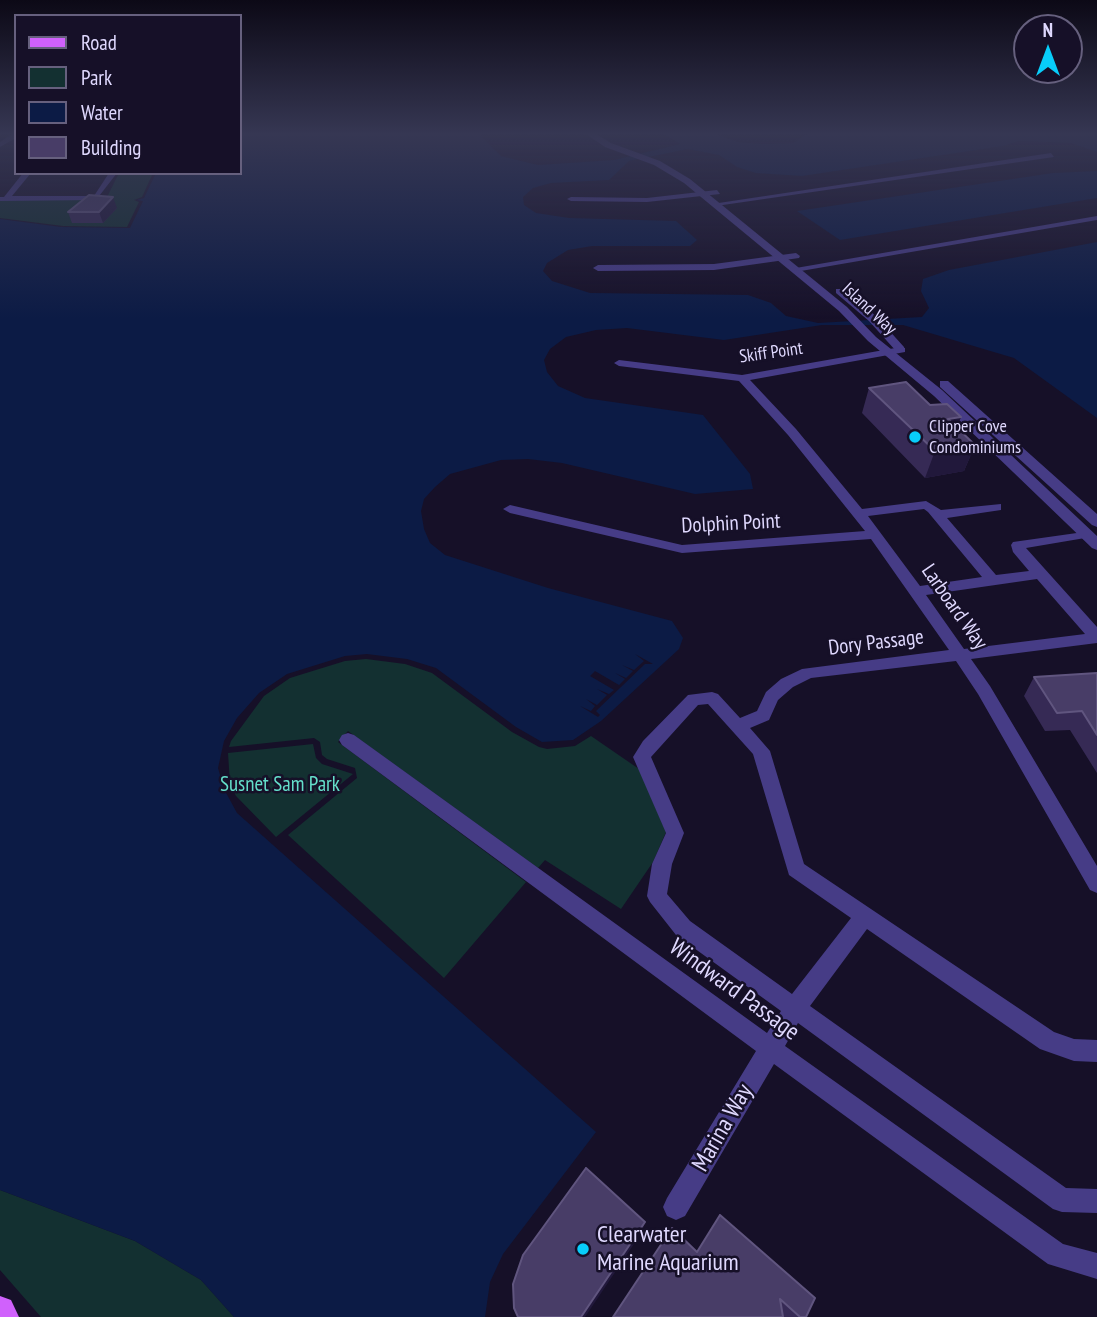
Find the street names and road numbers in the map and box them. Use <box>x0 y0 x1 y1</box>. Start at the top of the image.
street label: Island Way <box>837 278 901 340</box>
street label: Skiff Point <box>738 338 804 368</box>
street label: Dolphin Point <box>681 509 781 539</box>
street label: Larboard Way <box>916 560 992 654</box>
street label: Dory Passage <box>827 625 925 661</box>
street label: Windward Passage <box>663 933 805 1047</box>
street label: Marina Way <box>687 1079 759 1177</box>

